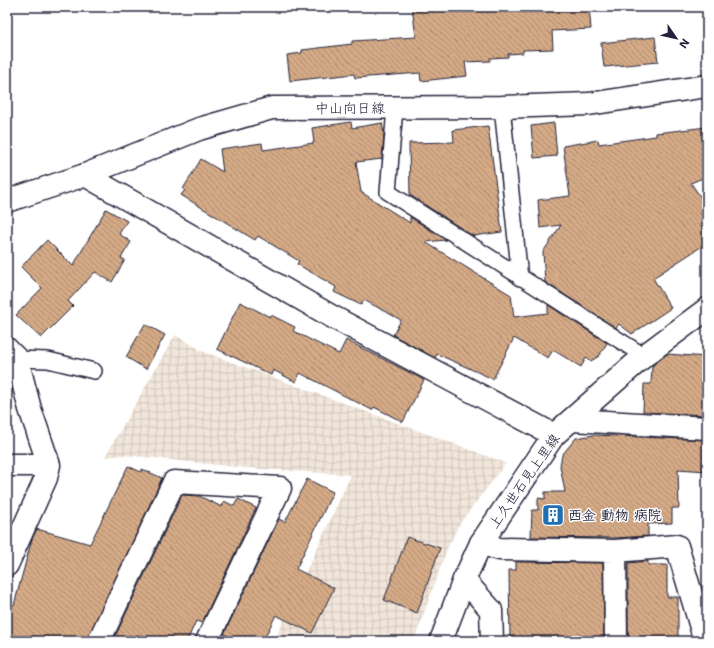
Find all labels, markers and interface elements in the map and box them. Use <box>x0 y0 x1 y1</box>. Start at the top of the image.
north arrow <box>656 18 696 58</box>
text: N <box>675 36 693 51</box>
street label: 中山向日線 <box>315 99 385 117</box>
street label: 上久世石見上里線 <box>485 430 563 532</box>
building icon: 西金 動物 病院 <box>540 502 566 528</box>
place label: 西金 動物 病院 <box>568 506 662 524</box>

